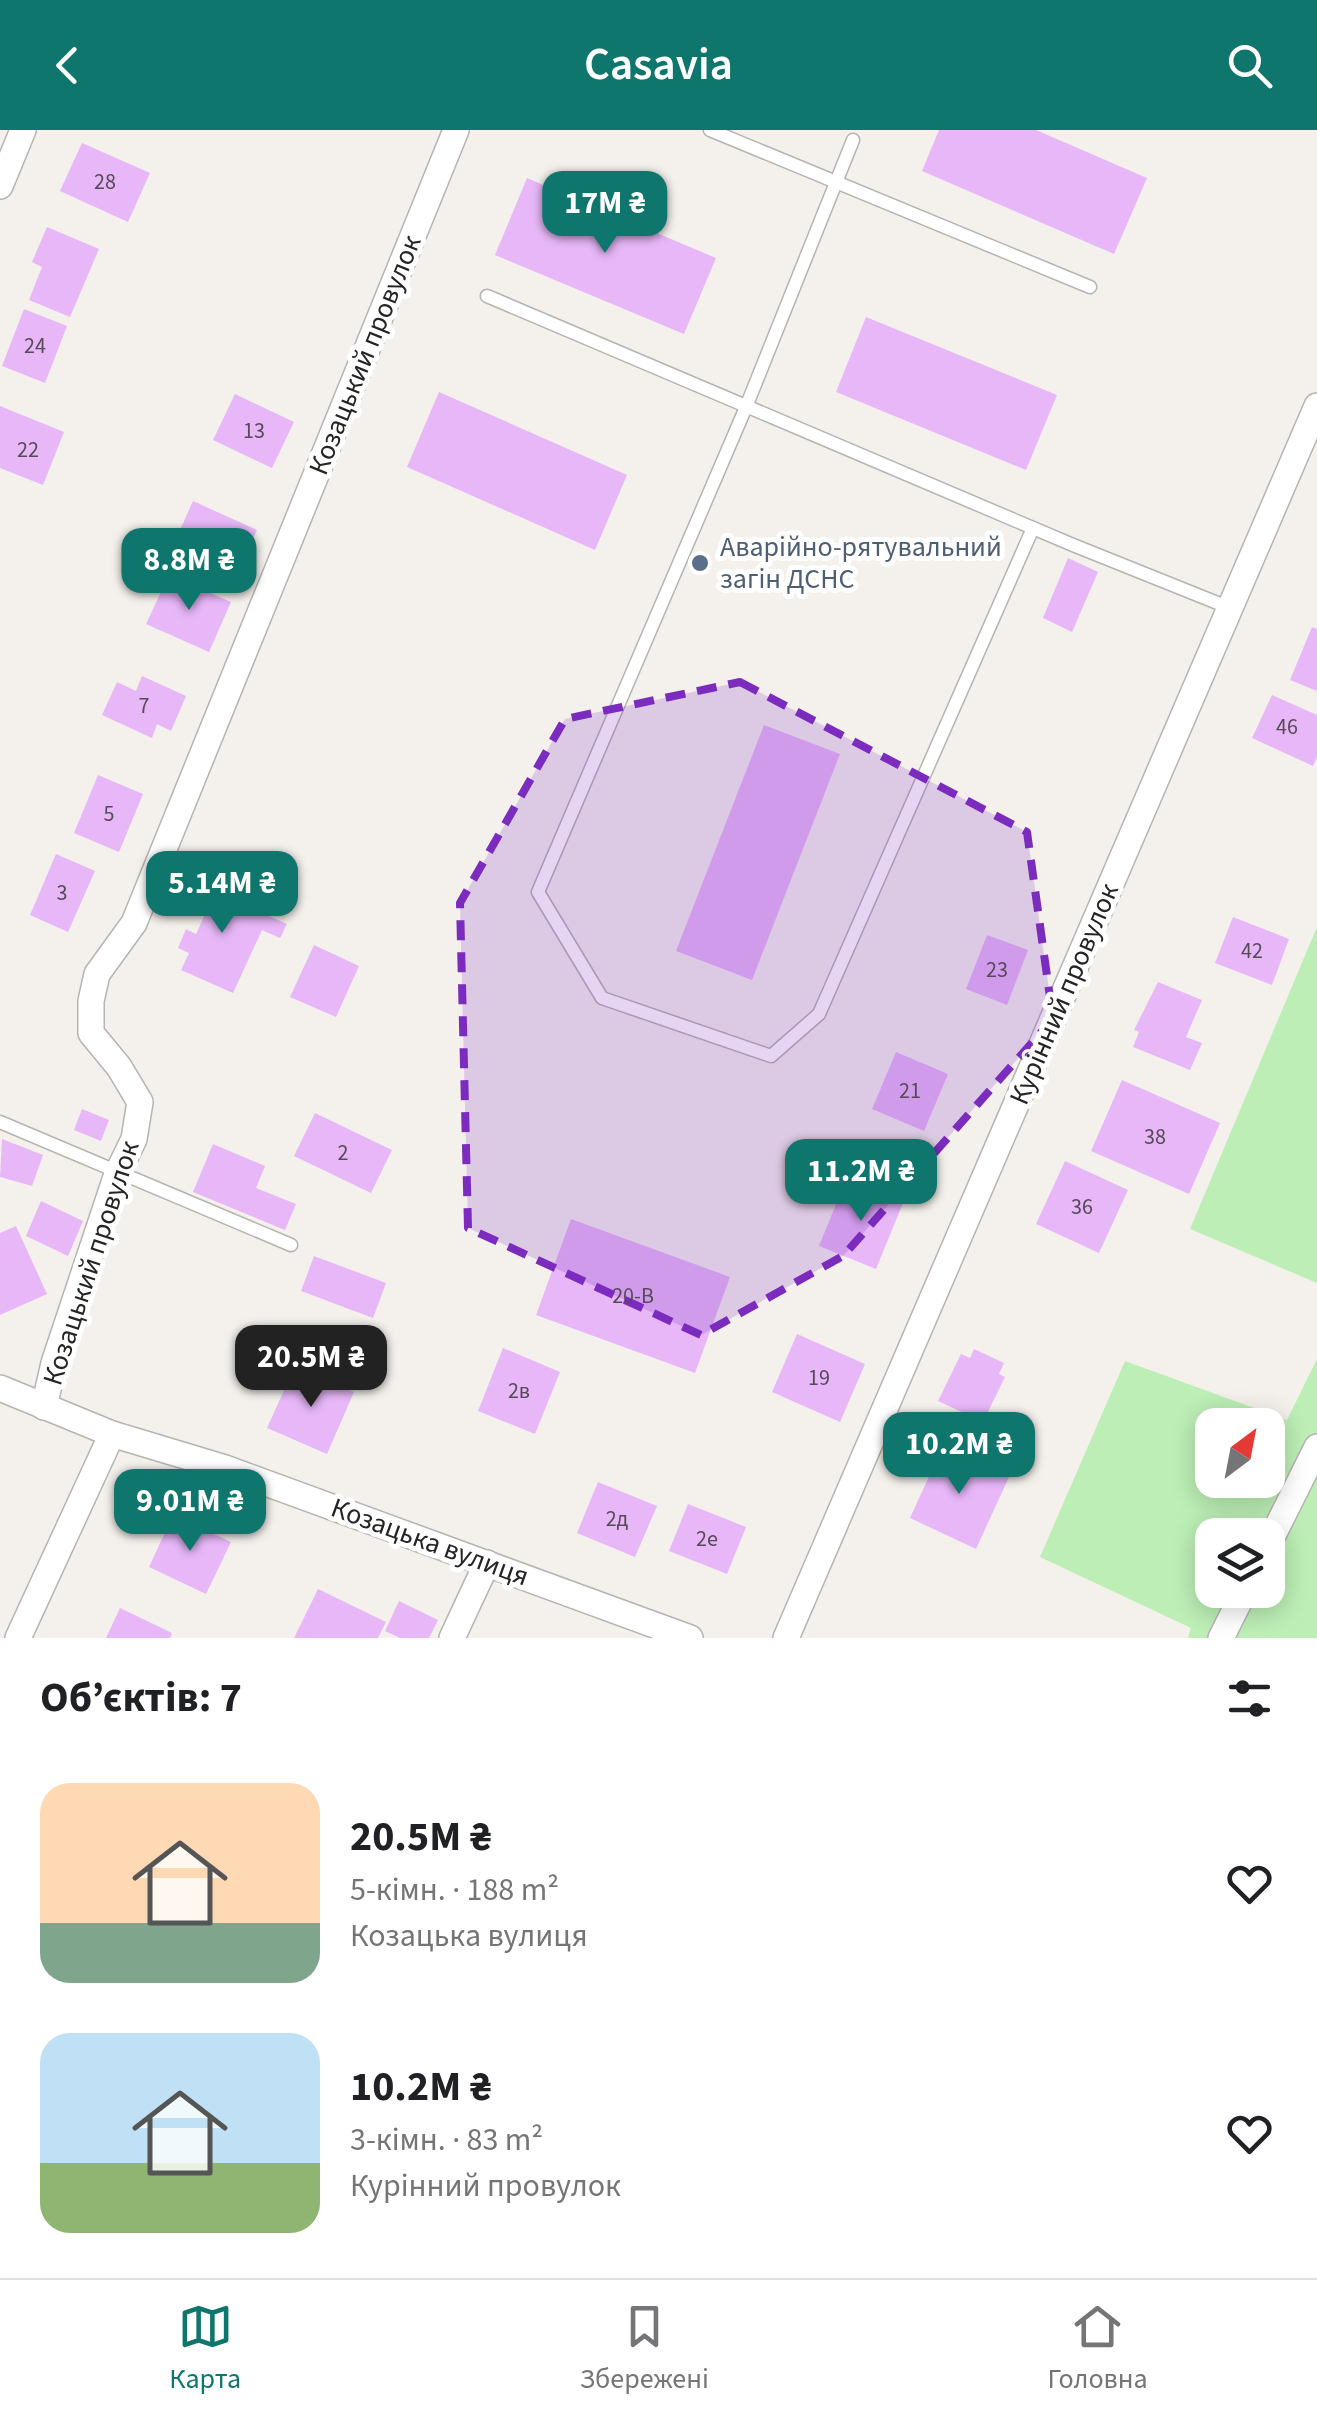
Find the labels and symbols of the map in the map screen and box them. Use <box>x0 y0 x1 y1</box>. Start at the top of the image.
house number: 28 <box>94 166 116 198</box>
pin: 17M ₴ <box>535 171 675 256</box>
street label: Козацький провулок <box>299 229 431 481</box>
house number: 24 <box>24 330 46 362</box>
house number: 13 <box>243 415 265 447</box>
house number: 22 <box>17 434 39 466</box>
place label: Аварійно-рятувальний загін ДСНС <box>720 527 1002 599</box>
pin: 8.8M ₴ <box>108 528 270 613</box>
marker: Аварійно-рятувальний загін ДСНС <box>689 552 711 574</box>
house number: 7 <box>139 690 150 722</box>
house number: 46 <box>1276 711 1298 743</box>
house number: 5 <box>104 798 114 830</box>
pin: 5.14M ₴ <box>130 851 314 936</box>
house number: 3 <box>57 877 67 909</box>
street label: Курінний провулок <box>999 877 1129 1111</box>
house number: 42 <box>1241 935 1263 967</box>
house number: 23 <box>986 954 1008 986</box>
house number: 21 <box>899 1075 921 1107</box>
house number: 38 <box>1144 1121 1166 1153</box>
street label: Козацький провулок <box>33 1135 149 1391</box>
house number: 2 <box>338 1137 348 1169</box>
pin: 11.2M ₴ <box>769 1139 953 1224</box>
house number: 36 <box>1071 1191 1093 1223</box>
house number: 20-В <box>612 1280 654 1312</box>
pin: 20.5M ₴ <box>219 1325 403 1410</box>
house number: 19 <box>808 1362 830 1394</box>
house number: 2в <box>508 1375 530 1407</box>
north arrow <box>1195 1408 1285 1498</box>
pin: 10.2M ₴ <box>867 1412 1051 1497</box>
pin: 9.01M ₴ <box>98 1469 282 1554</box>
street label: Козацька вулиця <box>325 1488 535 1596</box>
house number: 2д <box>606 1503 629 1535</box>
house number: 2е <box>696 1523 718 1555</box>

